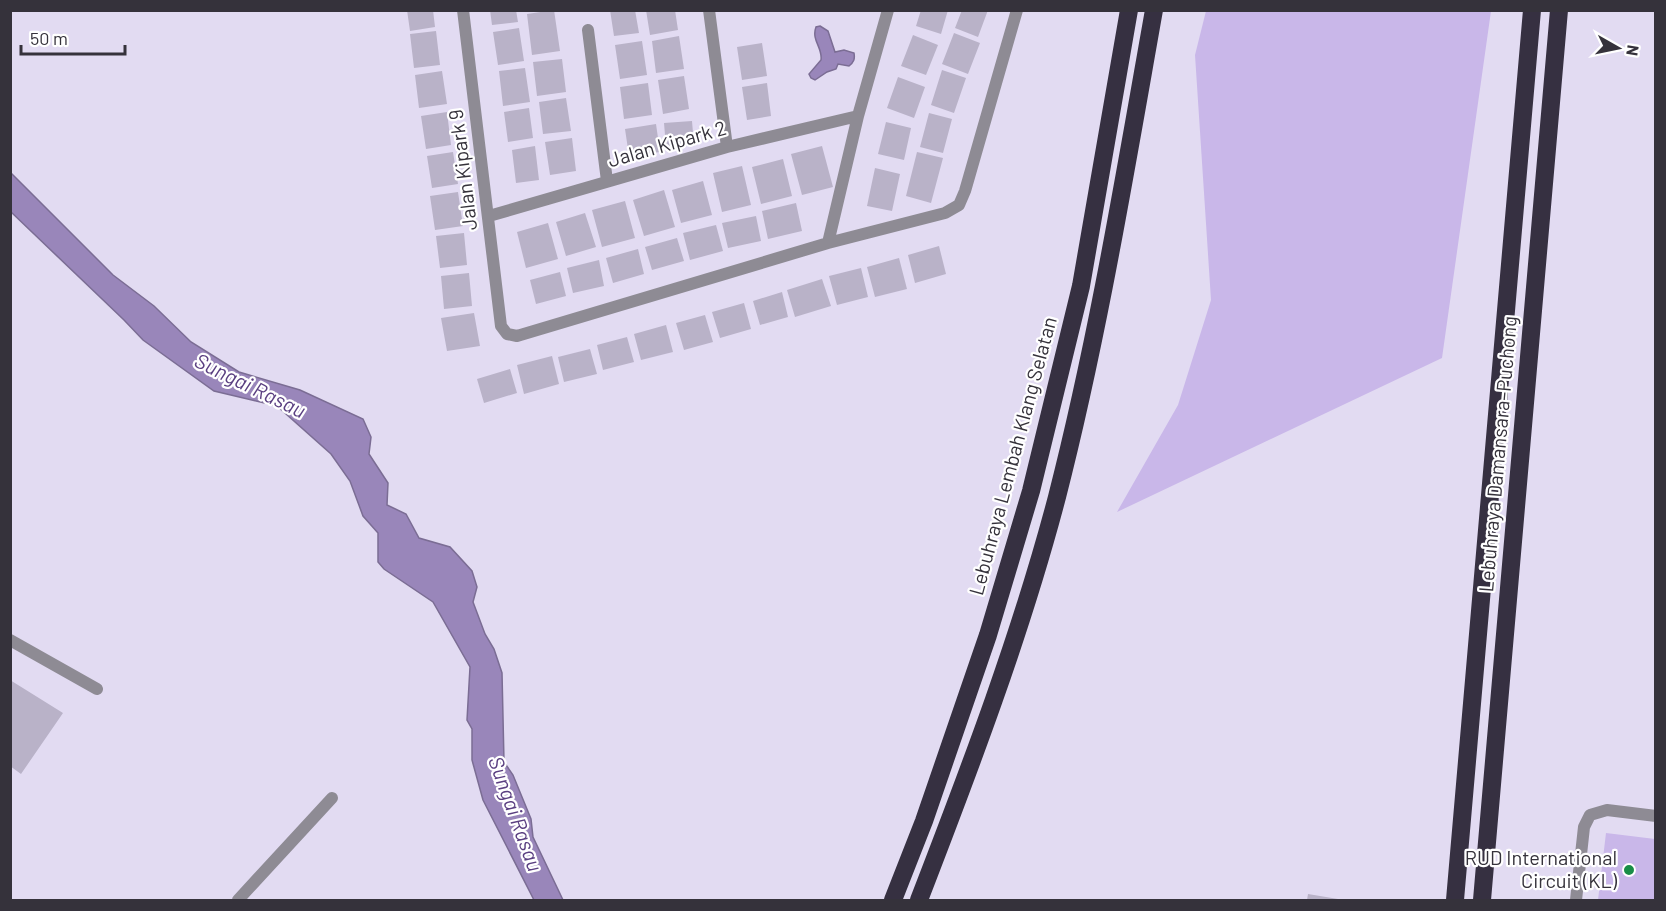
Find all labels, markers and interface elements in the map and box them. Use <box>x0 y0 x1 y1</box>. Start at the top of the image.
scale bar <box>21 18 124 56</box>
north arrow <box>1588 18 1648 78</box>
text: 50 m <box>30 27 68 49</box>
text: N <box>1623 44 1644 57</box>
street label: Jalan Kipark 9 <box>443 108 481 232</box>
street label: Jalan Kipark 2 <box>605 115 729 171</box>
street label: Lebuhraya Lembah Klang Selatan <box>963 314 1061 598</box>
street label: Lebuhraya Damansara–Puchong <box>1473 315 1521 593</box>
water label: Sungai Rasau <box>191 347 310 422</box>
water label: Sungai Rasau <box>484 753 549 874</box>
place label: RUD International Circuit (KL) <box>1465 845 1618 892</box>
marker: RUD International Circuit (KL) <box>1622 863 1636 877</box>

